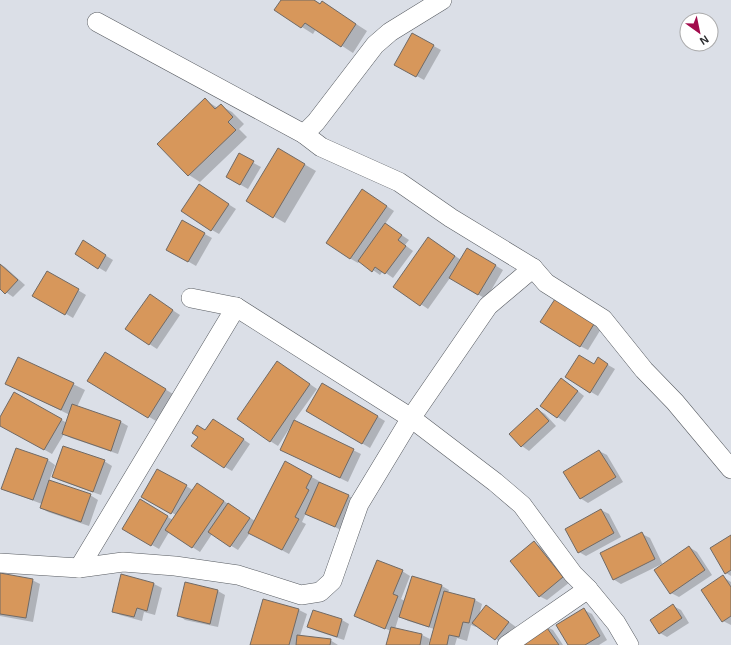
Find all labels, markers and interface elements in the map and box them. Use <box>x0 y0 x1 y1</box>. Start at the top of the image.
north arrow <box>679 12 719 52</box>
text: N <box>698 33 711 48</box>

